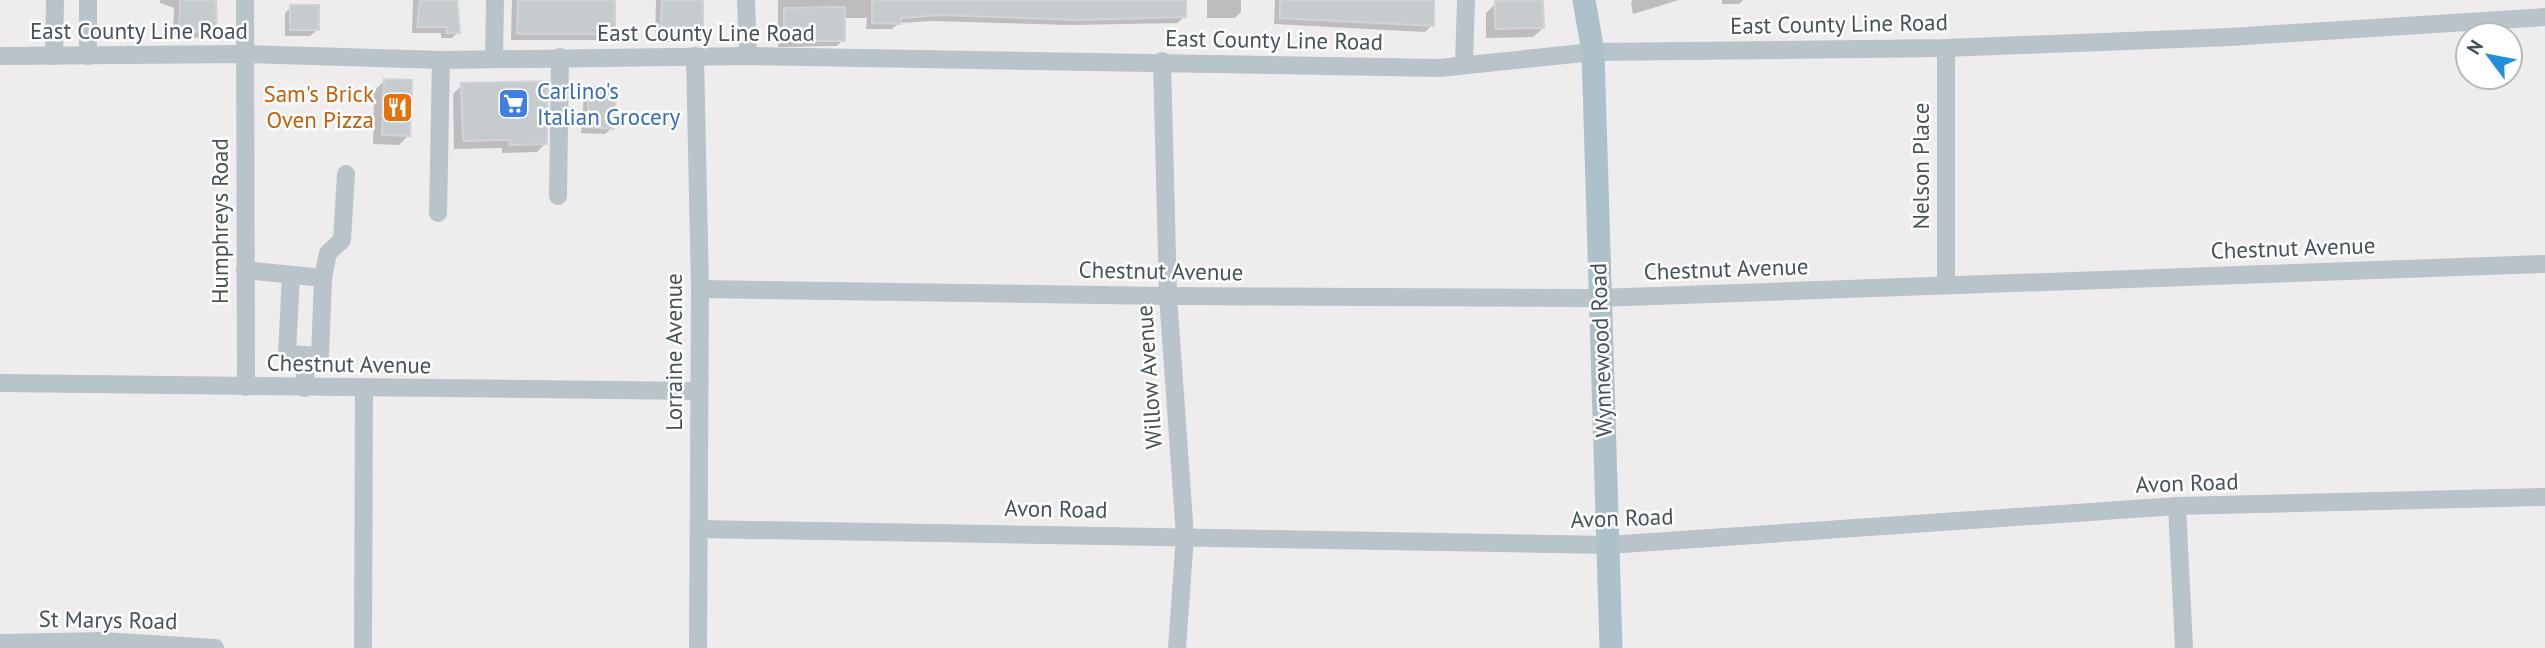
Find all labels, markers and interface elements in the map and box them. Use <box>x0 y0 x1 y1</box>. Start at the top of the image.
street label: East County Line Road <box>1730 7 1948 40</box>
street label: East County Line Road <box>30 16 248 45</box>
street label: East County Line Road <box>597 18 815 47</box>
north arrow <box>2454 21 2524 91</box>
street label: East County Line Road <box>1165 23 1383 56</box>
text: N <box>2461 35 2488 59</box>
place label: Carlino's Italian Grocery <box>537 76 680 131</box>
place label: Sam's Brick Oven Pizza <box>263 79 374 134</box>
supermarket icon: Carlino's Italian Grocery <box>497 87 531 121</box>
restaurant icon: Sam's Brick Oven Pizza <box>380 90 414 124</box>
street label: Nelson Place <box>1906 102 1935 230</box>
street label: Humphreys Road <box>205 138 234 304</box>
street label: Chestnut Avenue <box>2210 230 2376 265</box>
street label: Chestnut Avenue <box>1643 251 1809 286</box>
street label: Chestnut Avenue <box>1078 255 1244 286</box>
street label: Wynnewood Road <box>1583 262 1618 438</box>
street label: Lorraine Avenue <box>659 273 688 431</box>
street label: Willow Avenue <box>1129 304 1168 450</box>
street label: Chestnut Avenue <box>266 348 432 379</box>
street label: Avon Road <box>2135 466 2239 499</box>
street label: Avon Road <box>1004 493 1108 524</box>
street label: Avon Road <box>1570 501 1674 534</box>
street label: St Marys Road <box>38 604 178 635</box>

